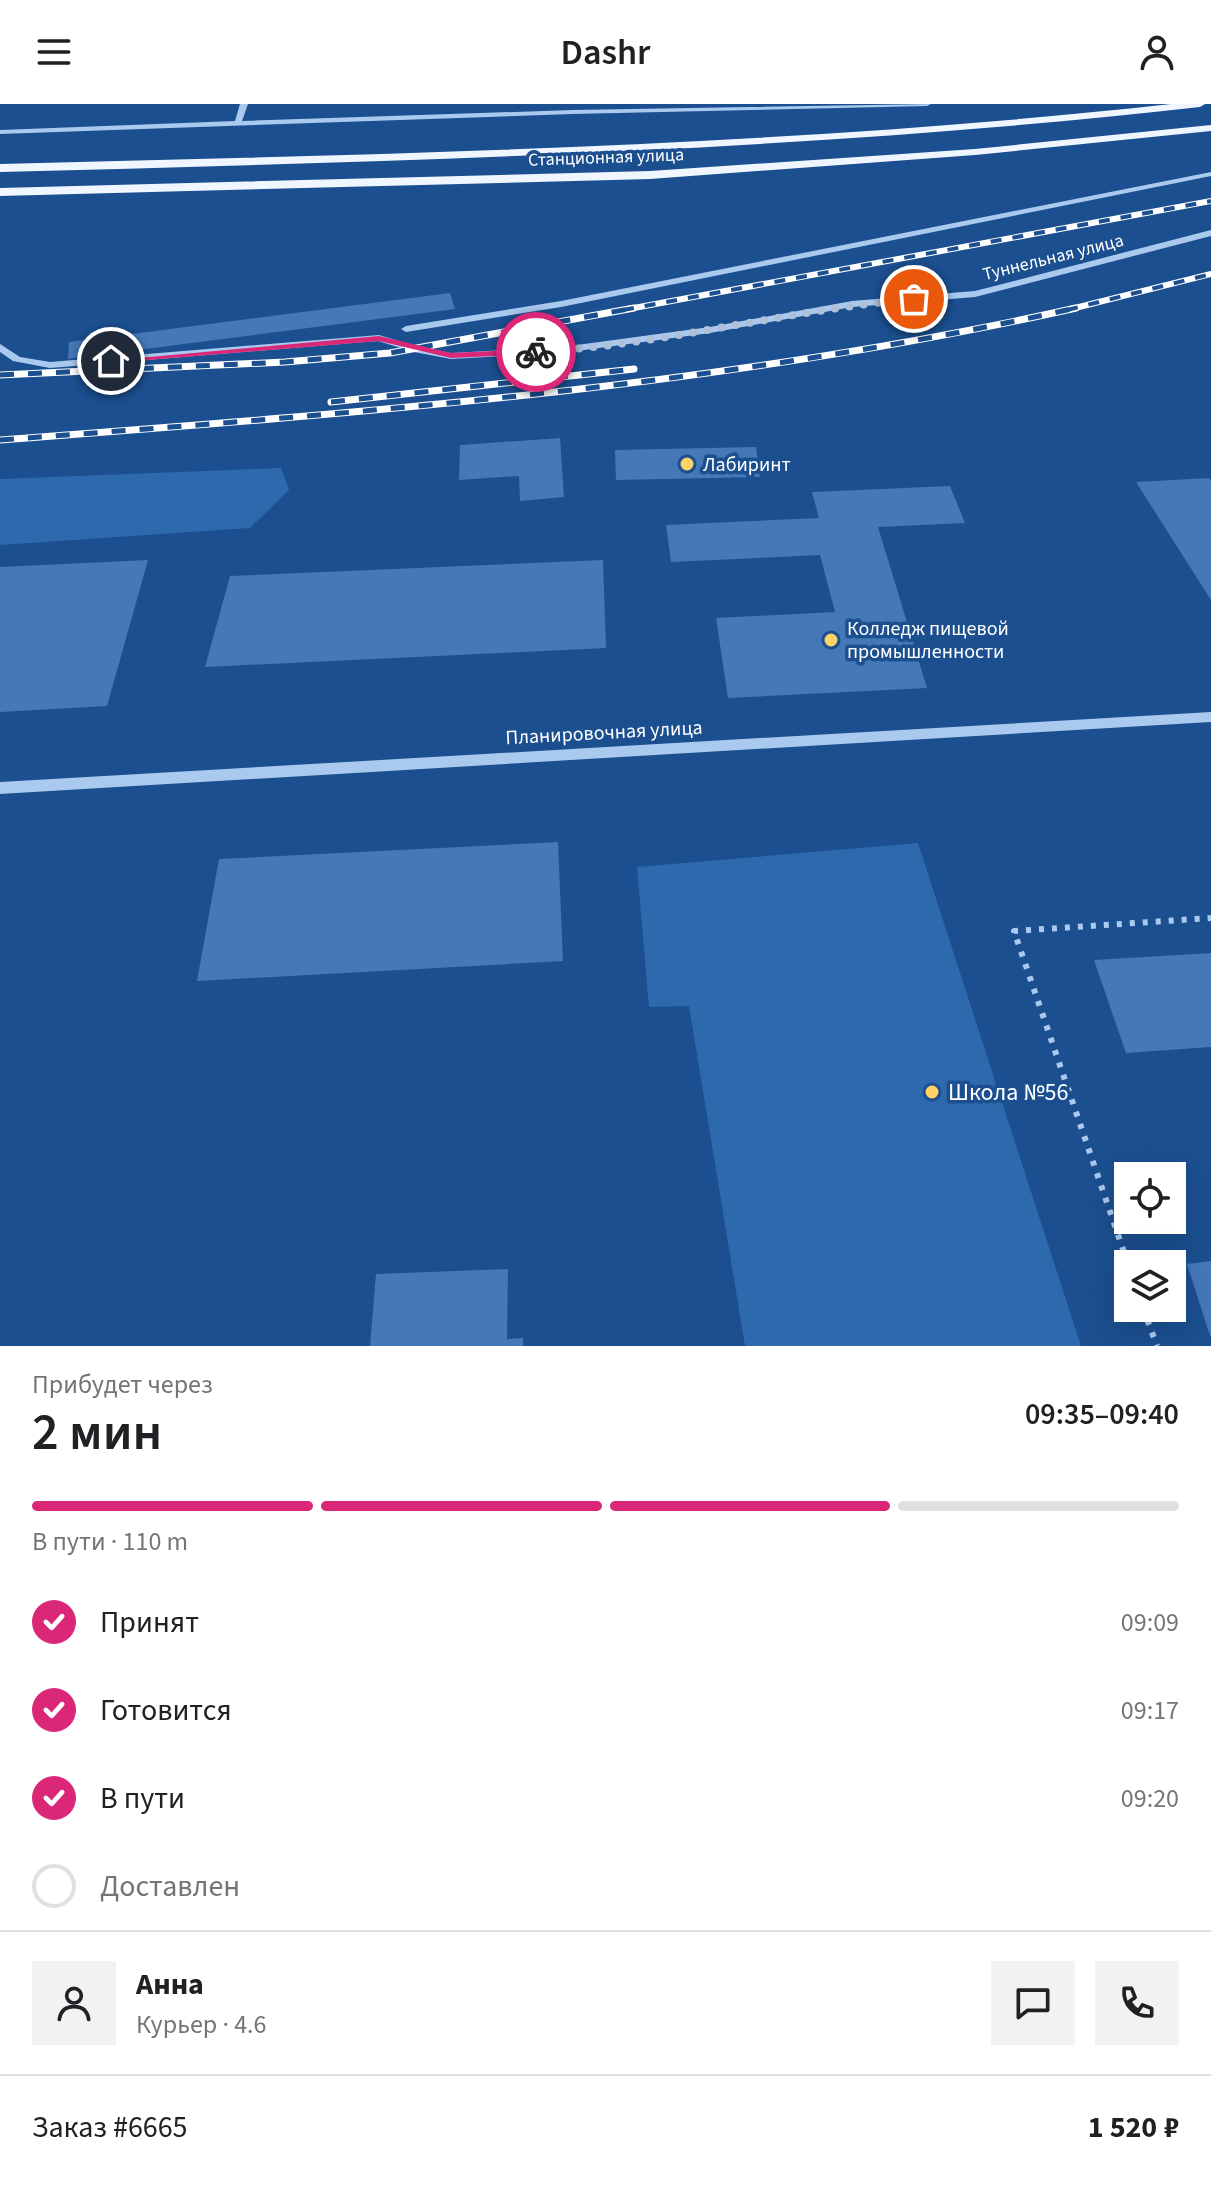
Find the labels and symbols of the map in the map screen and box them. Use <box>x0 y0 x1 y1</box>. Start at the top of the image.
street label: Станционная улица <box>528 142 685 173</box>
street label: Туннельная улица <box>980 228 1126 287</box>
pin <box>880 265 948 333</box>
courier <box>496 312 576 392</box>
pin <box>77 327 145 395</box>
place label: Лабиринт <box>703 451 791 479</box>
marker: Лабиринт <box>678 455 696 473</box>
place label: Колледж пищевой промышленности <box>847 615 1009 666</box>
marker: Колледж пищевой промышленности <box>822 631 840 649</box>
street label: Планировочная улица <box>505 714 703 752</box>
place label: Школа №56 <box>948 1075 1068 1110</box>
marker: Школа №56 <box>923 1083 941 1101</box>

